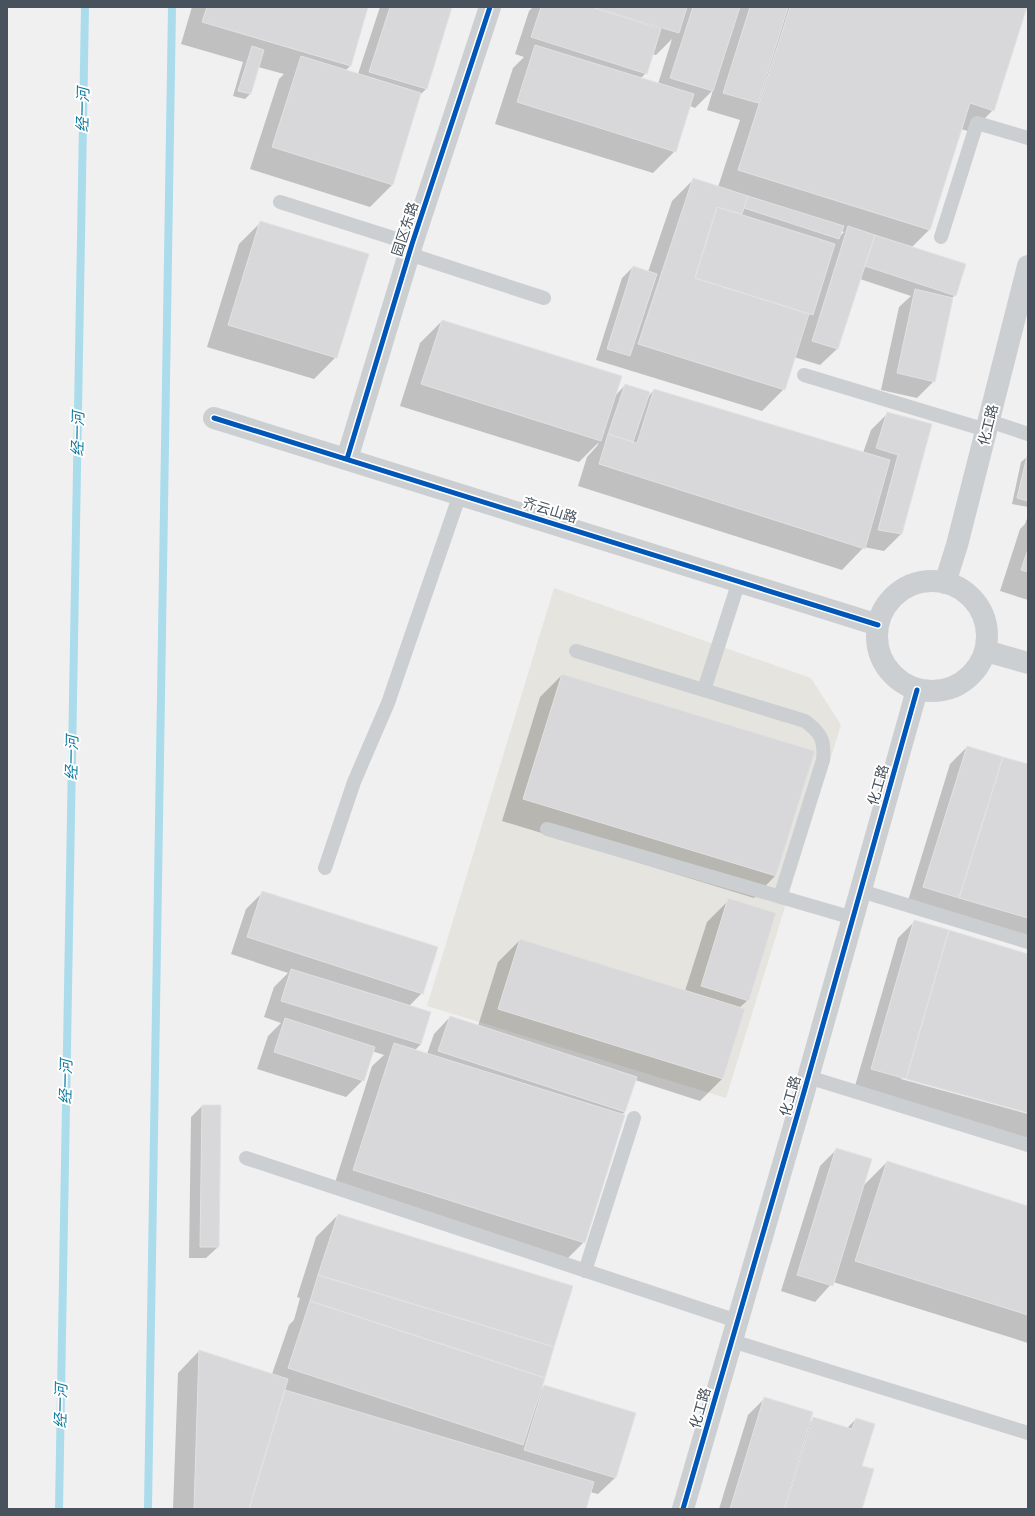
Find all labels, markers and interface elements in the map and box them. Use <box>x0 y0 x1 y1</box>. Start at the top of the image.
water label: 经一河 <box>73 84 92 133</box>
street label: 园区东路 <box>388 200 422 258</box>
street label: 化工路 <box>974 402 1002 448</box>
water label: 经一河 <box>68 408 87 457</box>
street label: 齐云山路 <box>521 493 579 527</box>
water label: 经一河 <box>62 732 81 781</box>
street label: 化工路 <box>864 762 892 808</box>
water label: 经一河 <box>56 1056 75 1105</box>
street label: 化工路 <box>776 1073 804 1119</box>
water label: 经一河 <box>51 1380 70 1429</box>
street label: 化工路 <box>686 1385 714 1431</box>

